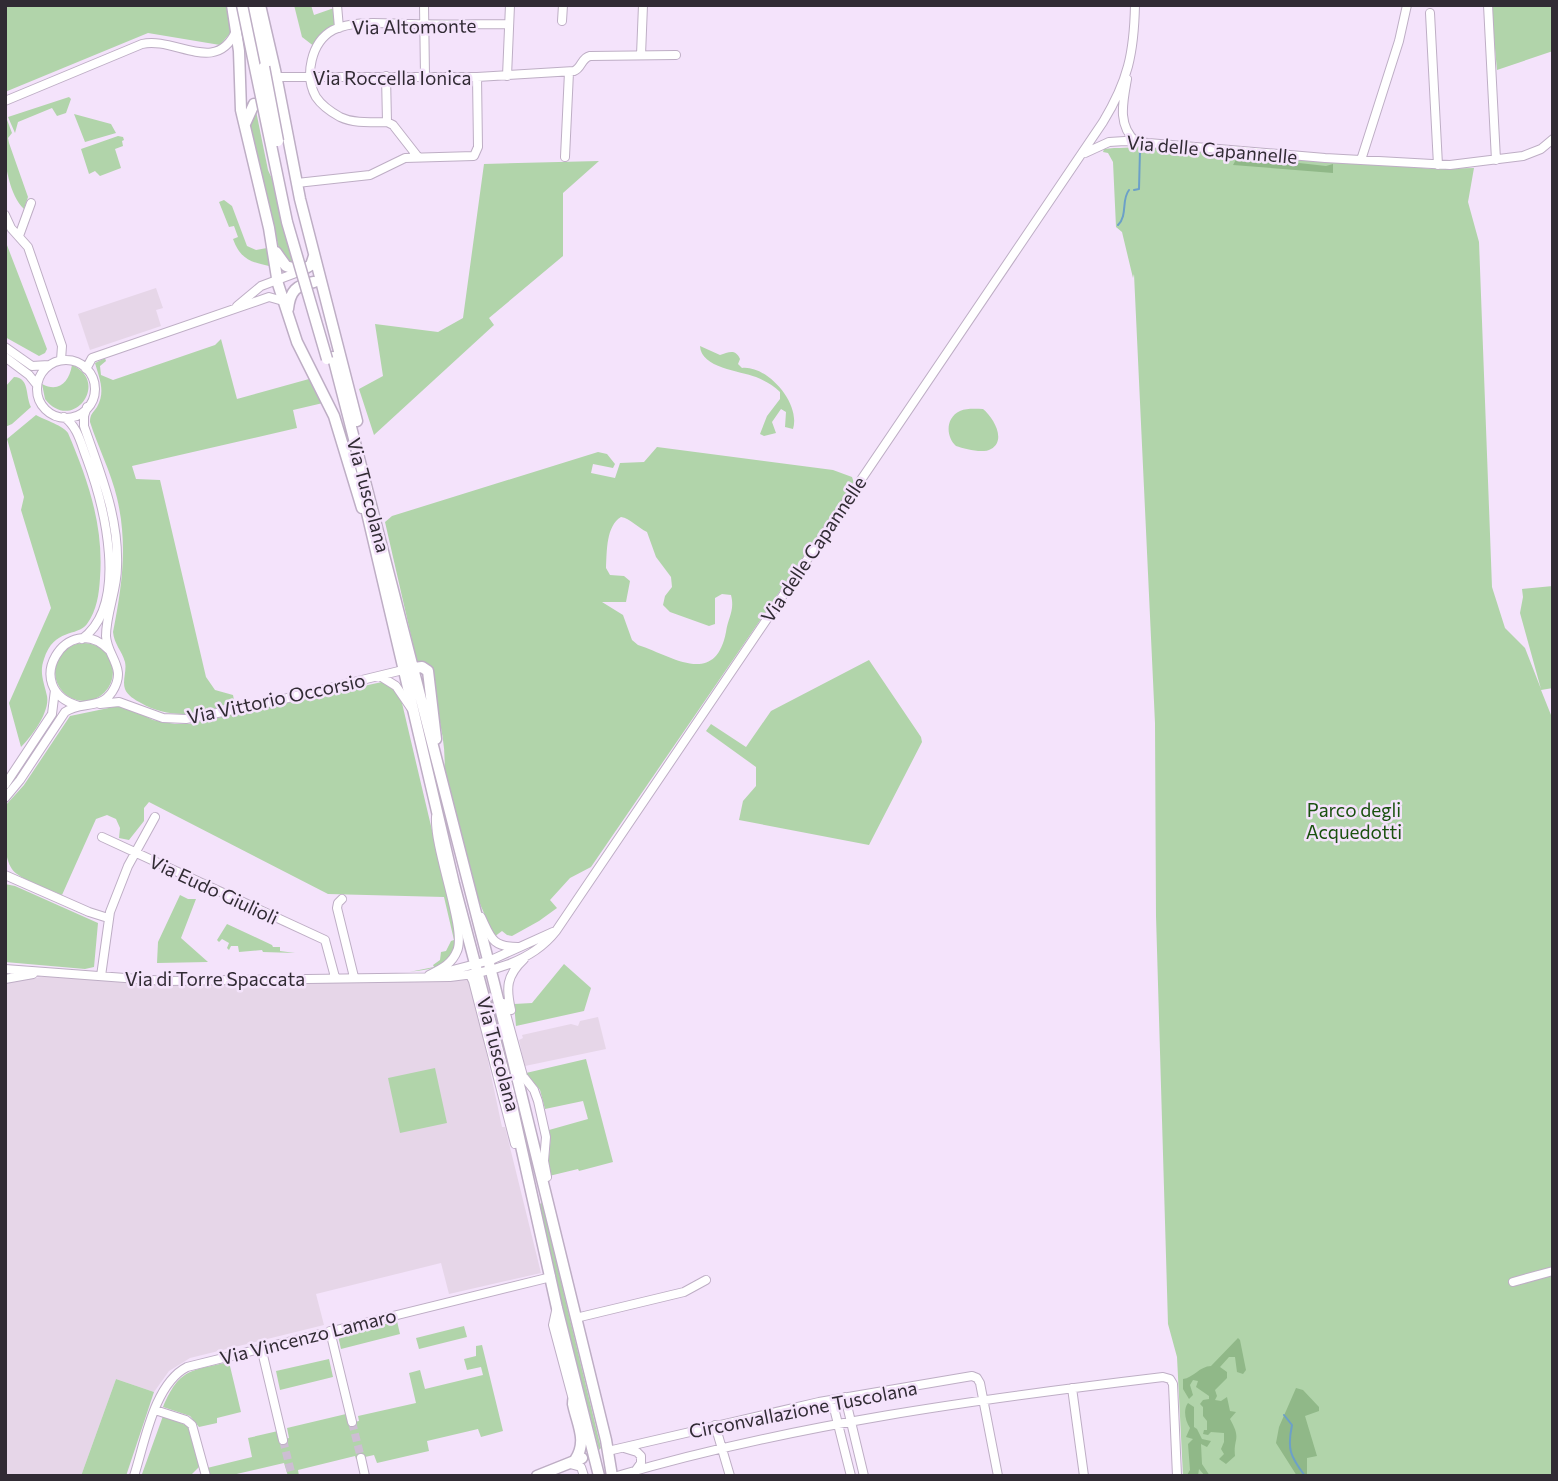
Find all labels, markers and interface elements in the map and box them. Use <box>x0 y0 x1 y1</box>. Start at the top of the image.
street label: Via Altomonte <box>351 13 477 39</box>
street label: Via Roccella Ionica <box>313 66 471 89</box>
street label: Via delle Capannelle <box>1126 130 1298 168</box>
street label: Via Tuscolana <box>343 435 395 555</box>
street label: Via delle Capannelle <box>756 472 870 626</box>
street label: Via Vittorio Occorsio <box>185 668 367 728</box>
park label: Parco degli Acquedotti <box>1306 798 1402 843</box>
street label: Via Eudo Giulioli <box>146 849 282 929</box>
street label: Via di Torre Spaccata <box>125 967 305 990</box>
street label: Via Tuscolana <box>473 994 525 1114</box>
street label: Via Vincenzo Lamaro <box>217 1303 399 1369</box>
street label: Circonvallazione Tuscolana <box>687 1376 919 1442</box>

